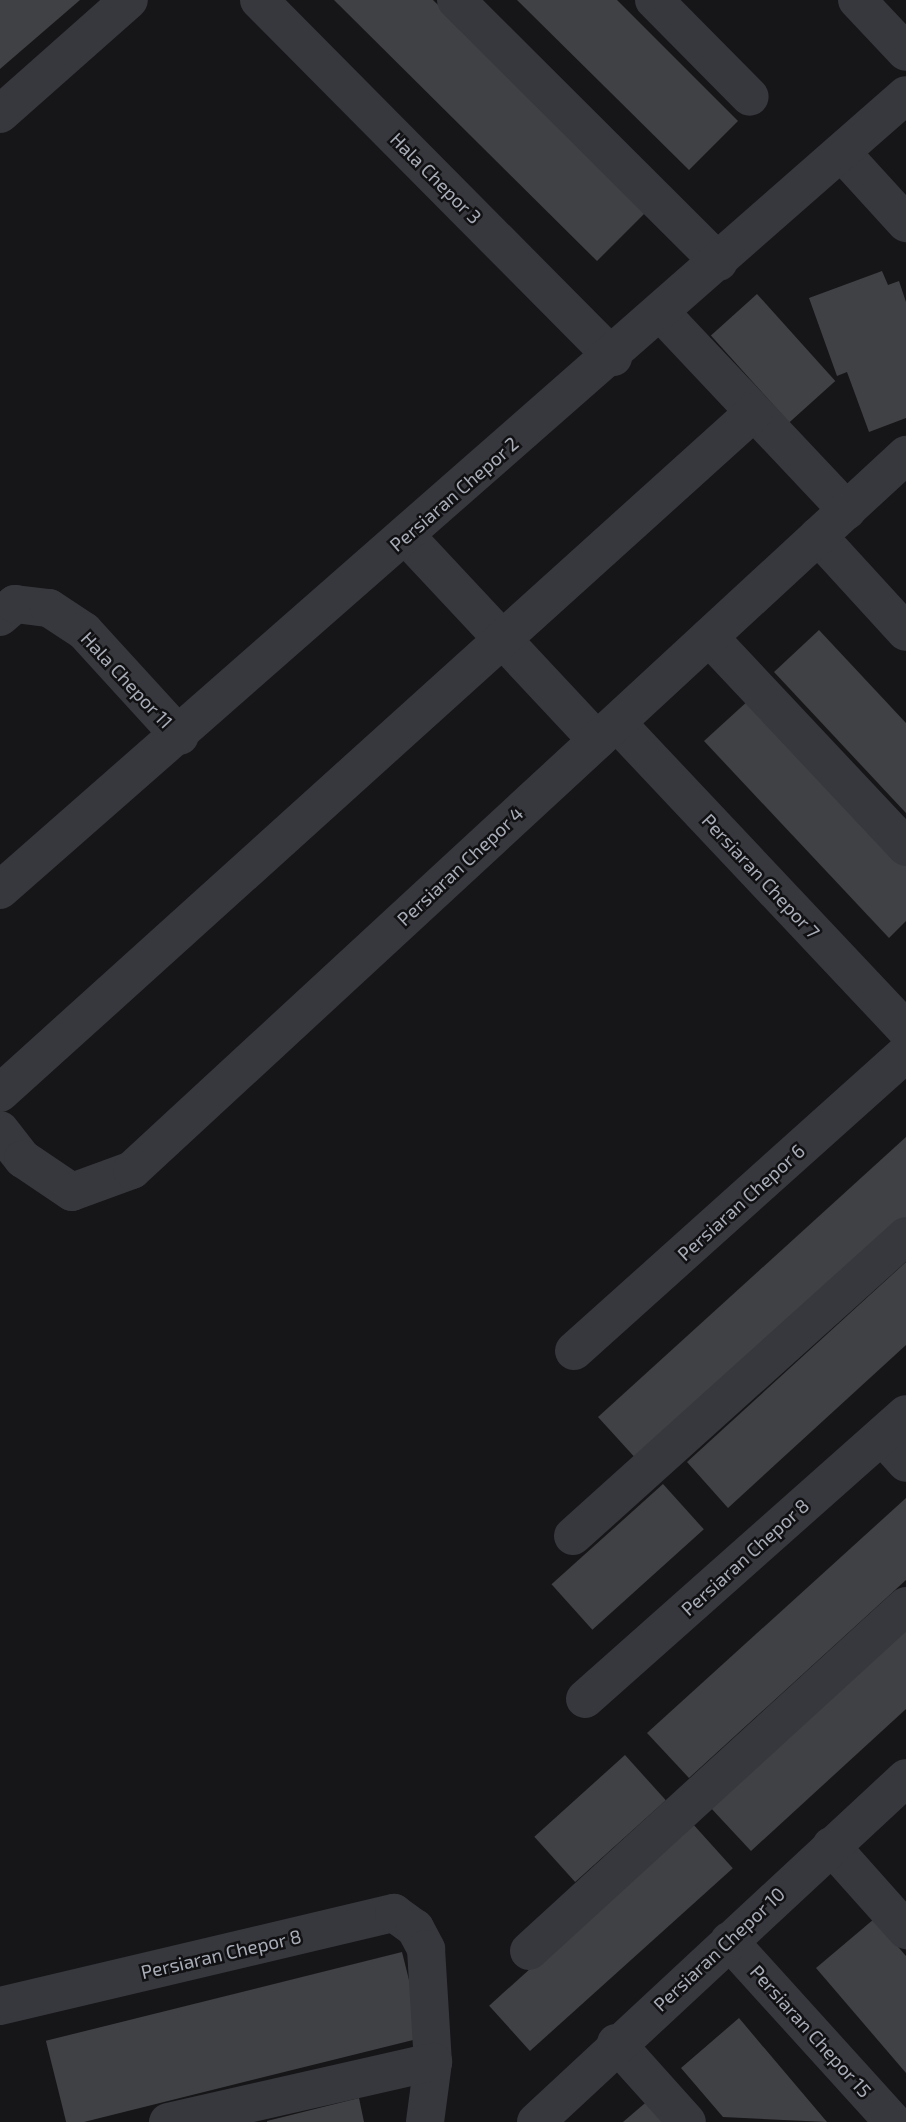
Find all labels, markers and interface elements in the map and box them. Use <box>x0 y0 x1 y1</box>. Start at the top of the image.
street label: Hala Chepor 3 <box>386 128 486 228</box>
street label: Persiaran Chepor 2 <box>385 432 523 556</box>
street label: Hala Chepor 11 <box>76 627 178 733</box>
street label: Persiaran Chepor 4 <box>392 802 528 930</box>
street label: Persiaran Chepor 7 <box>697 809 825 943</box>
street label: Persiaran Chepor 6 <box>673 1139 809 1265</box>
street label: Persiaran Chepor 8 <box>676 1494 814 1620</box>
street label: Persiaran Chepor 10 <box>648 1882 790 2016</box>
street label: Persiaran Chepor 8 <box>138 1924 304 1984</box>
street label: Persiaran Chepor 15 <box>745 1960 877 2102</box>

